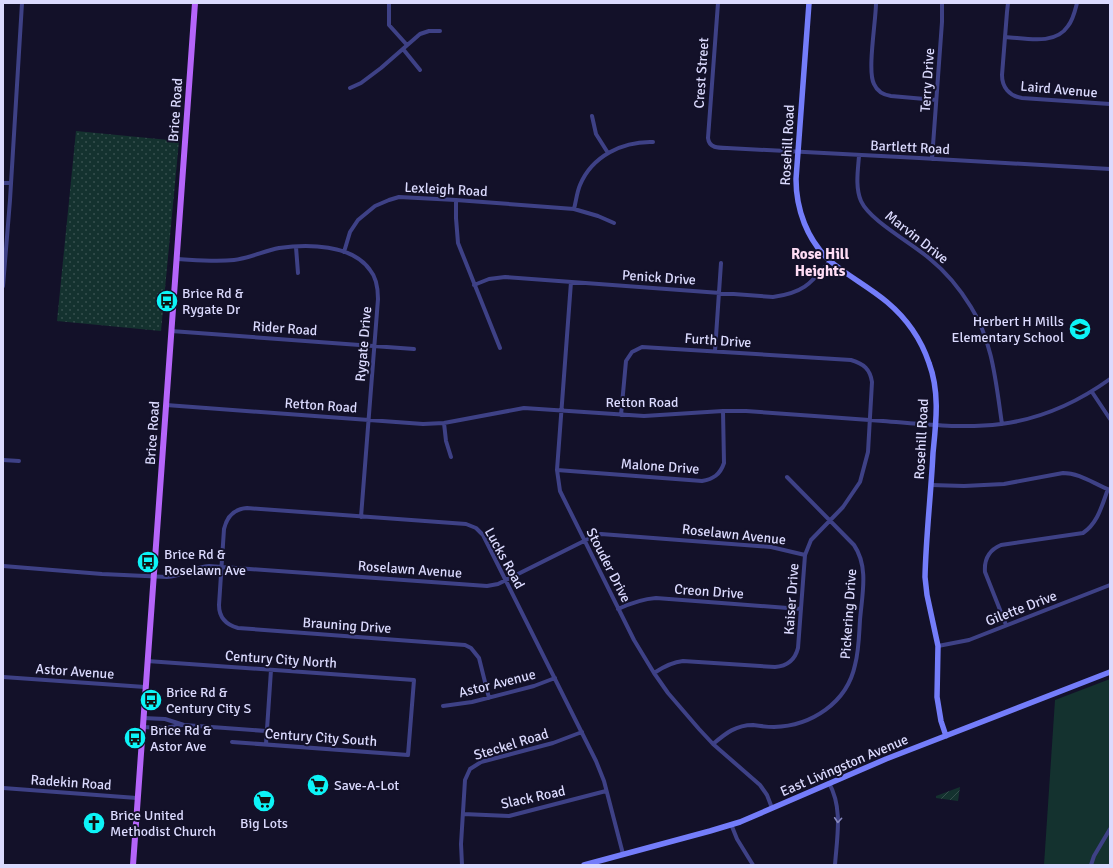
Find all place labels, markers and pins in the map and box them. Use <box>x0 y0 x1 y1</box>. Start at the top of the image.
place label: Brice Rd & Rygate Dr <box>182 285 244 318</box>
bus stop icon: Brice Rd & Rygate Dr <box>154 288 180 314</box>
place label: Herbert H Mills Elementary School <box>951 313 1064 346</box>
school or university icon: Herbert H Mills Elementary School <box>1067 316 1093 342</box>
place label: Brice Rd & Roselawn Ave <box>164 546 246 579</box>
bus stop icon: Brice Rd & Roselawn Ave <box>135 549 161 575</box>
place label: Brice Rd & Century City S <box>166 684 251 717</box>
bus stop icon: Brice Rd & Century City S <box>138 687 164 713</box>
place label: Brice Rd & Astor Ave <box>150 722 212 755</box>
bus stop icon: Brice Rd & Astor Ave <box>122 725 148 751</box>
supermarket icon: Save-A-Lot <box>305 772 331 798</box>
place label: Save-A-Lot <box>334 777 399 794</box>
supermarket icon: Big Lots <box>251 788 277 814</box>
place label: Brice United Methodist Church <box>110 807 216 840</box>
church icon: Brice United Methodist Church <box>81 810 107 836</box>
place label: Big Lots <box>240 815 288 832</box>

